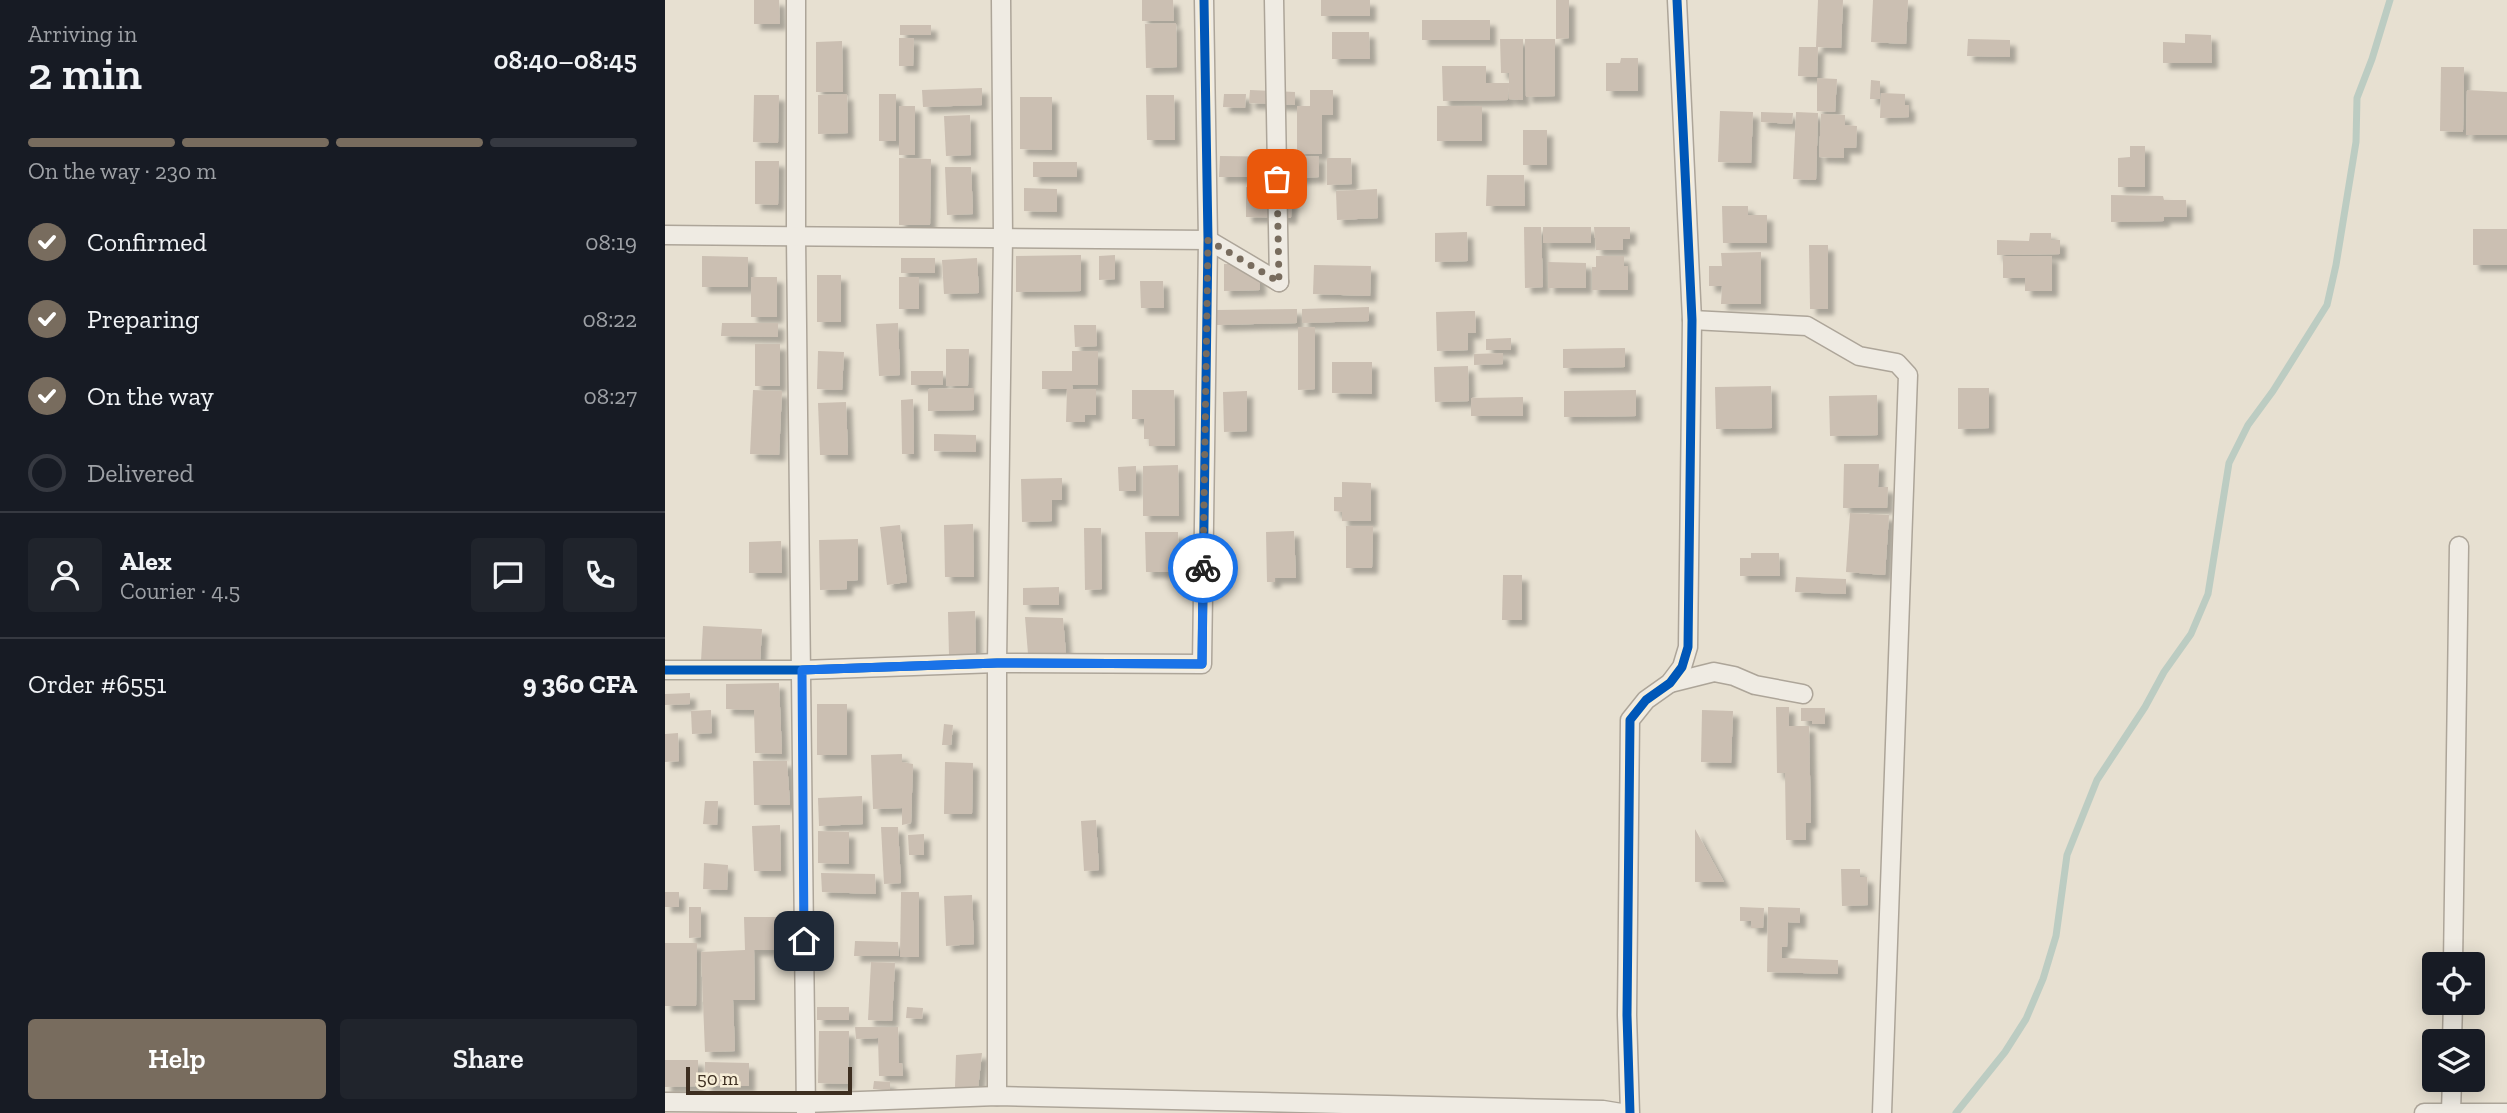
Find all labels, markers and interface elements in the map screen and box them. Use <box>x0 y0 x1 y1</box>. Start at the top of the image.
text: Arriving in <box>28 20 137 48</box>
text: 08:40–08:45 <box>493 44 637 76</box>
text: 2 min <box>28 46 142 101</box>
pin <box>1247 149 1307 209</box>
text: On the way · 230 m <box>28 157 216 185</box>
icon: bag <box>1258 160 1296 198</box>
icon: check <box>28 223 66 261</box>
text: Confirmed <box>87 226 207 258</box>
text: 08:19 <box>585 228 637 256</box>
icon: check <box>28 300 66 338</box>
text: Preparing <box>87 303 199 335</box>
text: 08:22 <box>583 305 637 333</box>
icon: check <box>28 377 66 415</box>
text: On the way <box>87 380 214 412</box>
text: 08:27 <box>584 382 637 410</box>
text: Delivered <box>87 457 194 489</box>
courier <box>1168 533 1238 603</box>
button: person <box>28 538 102 612</box>
button: chat <box>471 538 545 612</box>
button: phone <box>563 538 637 612</box>
text: Alex <box>120 545 172 577</box>
icon: bike <box>1184 549 1222 587</box>
text: Courier · 4.5 <box>120 577 240 605</box>
text: Order #6551 <box>28 668 167 700</box>
text: 9 360 CFA <box>523 668 637 700</box>
pin <box>774 911 834 971</box>
icon: home <box>785 922 823 960</box>
map controls <box>2422 952 2485 1092</box>
button: locate <box>2422 952 2485 1015</box>
button: Help <box>28 1019 326 1099</box>
button: Share <box>340 1019 637 1099</box>
button: layers <box>2422 1029 2485 1092</box>
scale bar <box>686 1064 852 1096</box>
text: 50 m <box>697 1067 738 1090</box>

